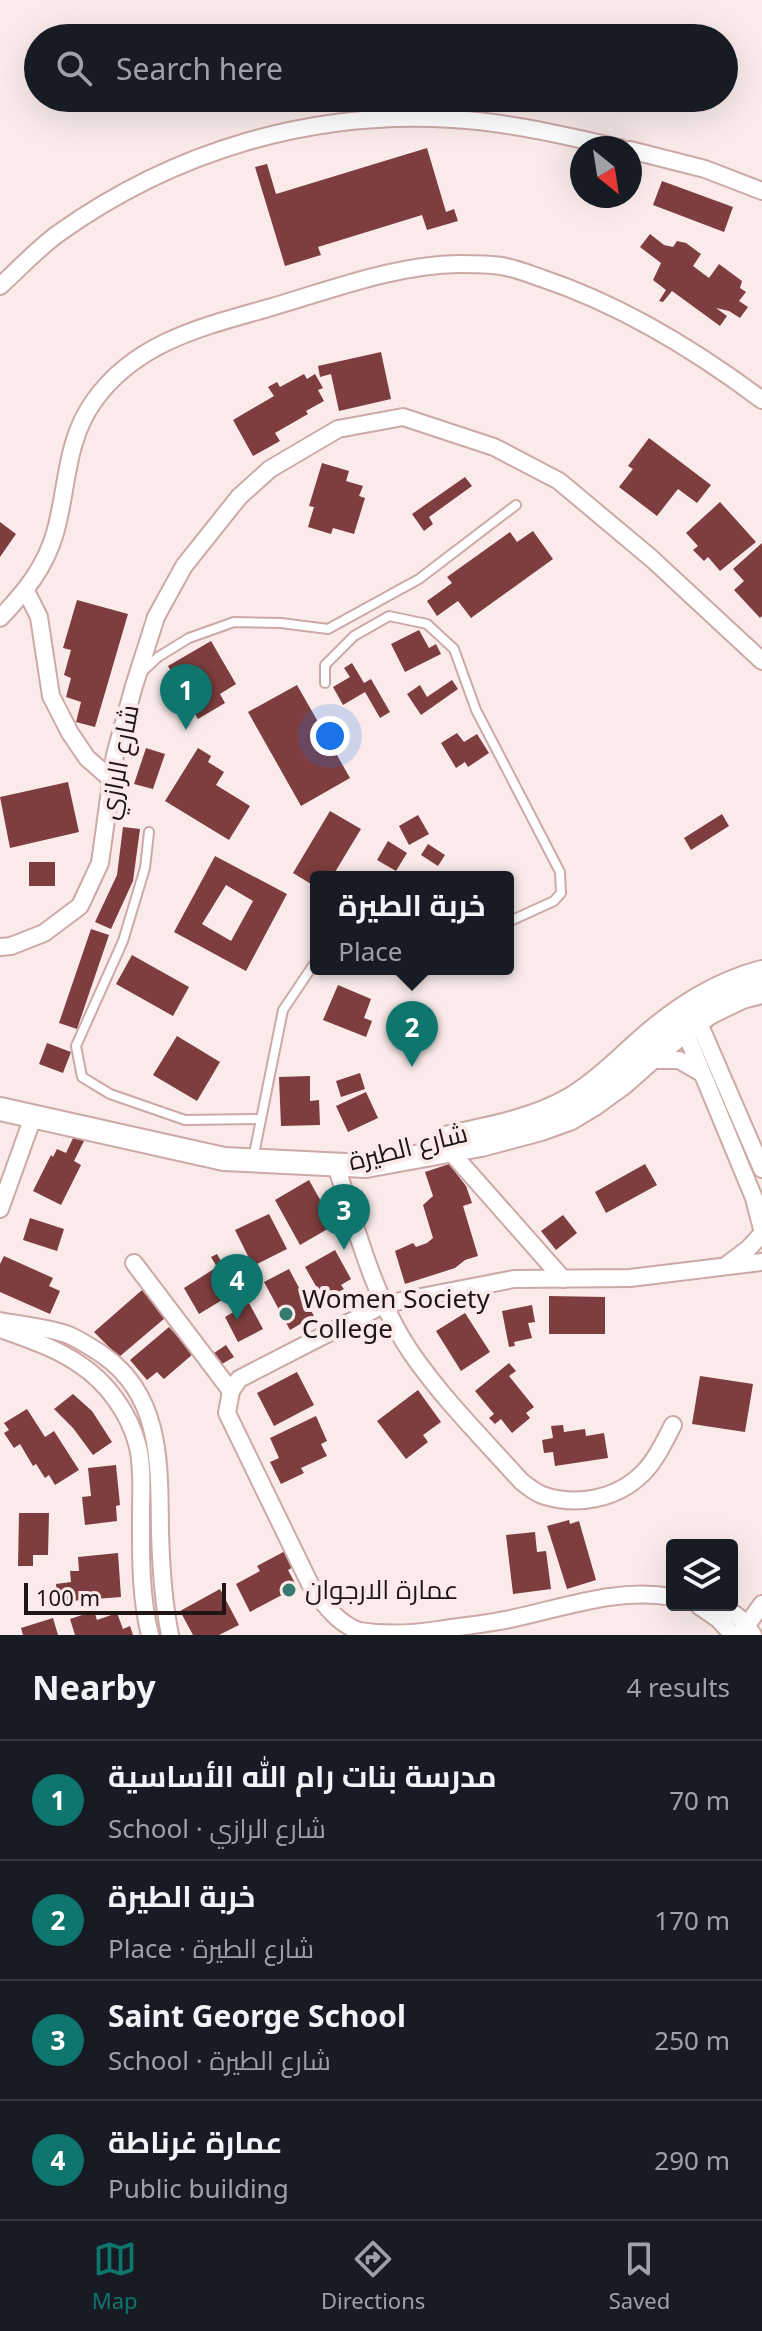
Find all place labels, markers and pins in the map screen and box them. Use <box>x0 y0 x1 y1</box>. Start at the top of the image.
pin: 1 <box>160 664 212 730</box>
pin: 2 <box>386 1001 438 1067</box>
pin: 3 <box>318 1184 370 1250</box>
pin: 4 <box>211 1254 263 1320</box>
place label: Women Society College <box>302 1280 490 1346</box>
marker: Women Society College <box>277 1305 295 1323</box>
place label: عمارة الارجوان <box>305 1571 459 1607</box>
marker: عمارة الارجوان <box>280 1581 298 1599</box>

